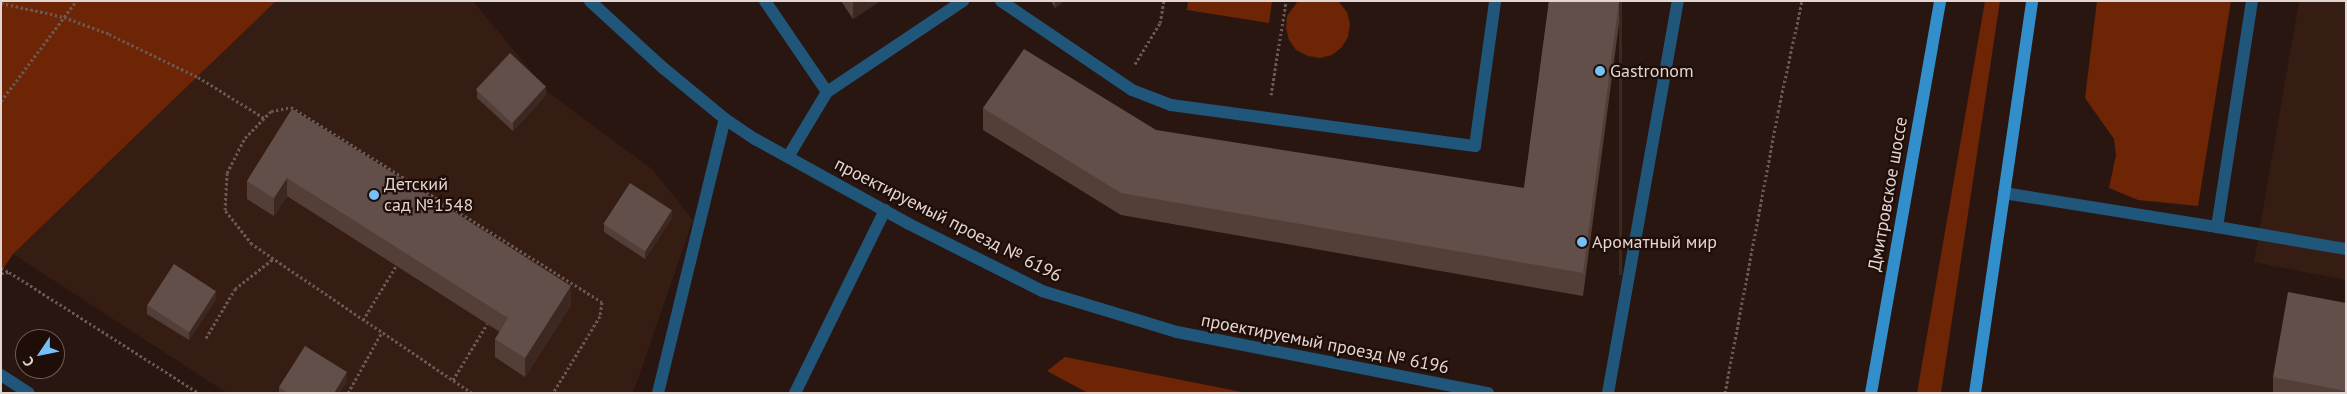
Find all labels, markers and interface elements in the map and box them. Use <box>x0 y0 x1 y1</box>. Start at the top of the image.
place label: Gastronom <box>1610 60 1694 82</box>
marker: Gastronom <box>1594 65 1606 77</box>
street label: Дмитровское шоссе <box>1864 115 1912 273</box>
street label: проектируемый проезд № 6196 <box>831 153 1065 287</box>
place label: Детский сад №1548 <box>384 174 473 216</box>
marker: Детский сад №1548 <box>368 189 380 201</box>
place label: Ароматный мир <box>1592 231 1717 253</box>
marker: Ароматный мир <box>1576 236 1588 248</box>
street label: проектируемый проезд № 6196 <box>1199 309 1451 379</box>
north arrow <box>15 329 65 379</box>
text: С <box>19 354 38 370</box>

